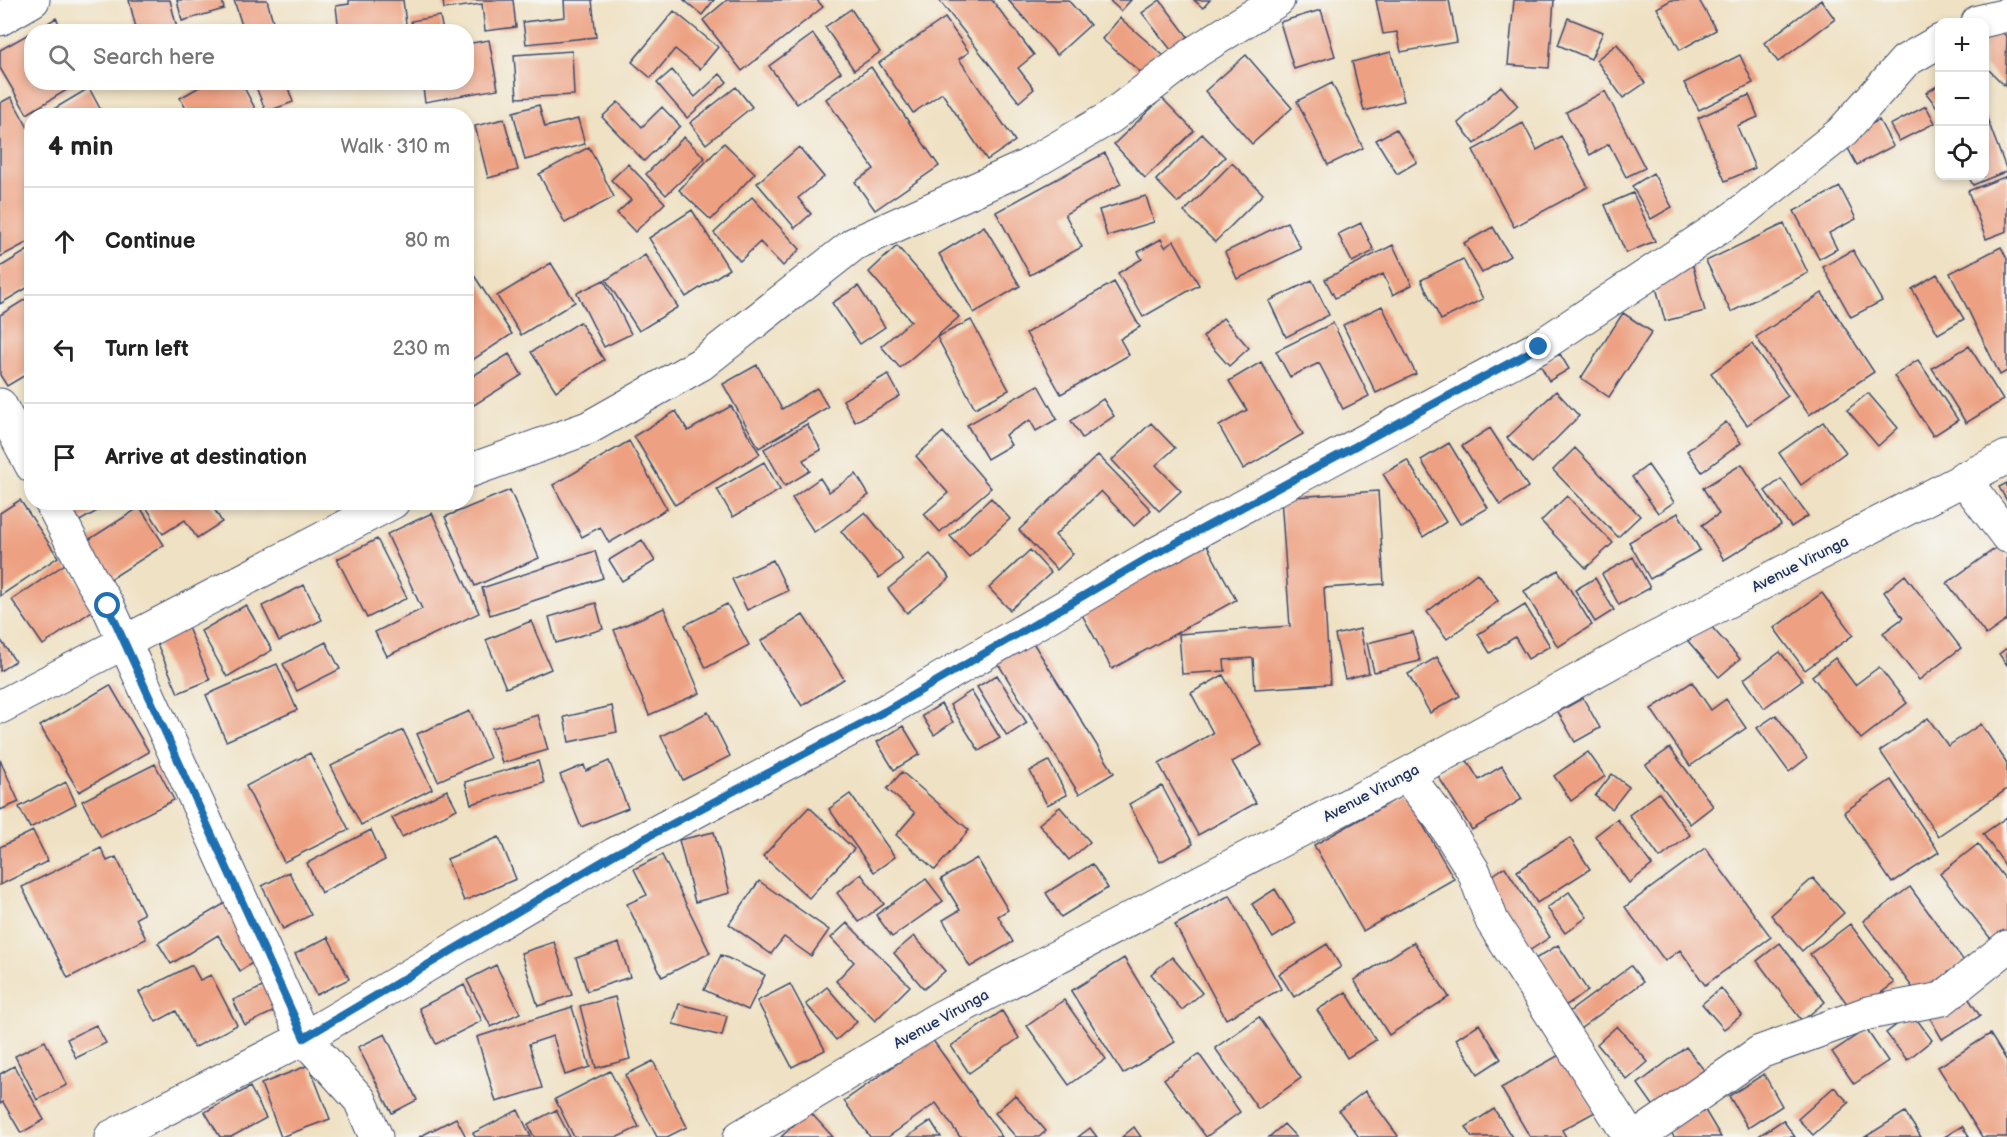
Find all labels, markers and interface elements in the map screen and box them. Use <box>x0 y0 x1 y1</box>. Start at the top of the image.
map controls <box>1935 18 1989 180</box>
button: + <box>1935 18 1989 72</box>
search box <box>24 24 474 90</box>
icon: search <box>45 41 78 74</box>
text: Search here <box>93 44 215 71</box>
button: − <box>1935 72 1989 126</box>
button: locate <box>1935 126 1989 180</box>
text: 4 min <box>48 132 113 163</box>
text: Walk · 310 m <box>341 135 450 159</box>
icon: ahead <box>48 225 81 258</box>
text: Continue <box>105 228 195 255</box>
text: 80 m <box>405 229 450 253</box>
icon: left <box>48 333 81 366</box>
route end <box>1525 333 1551 359</box>
text: Turn left <box>105 336 189 363</box>
text: 230 m <box>393 337 450 361</box>
icon: arrive <box>48 441 81 474</box>
text: Arrive at destination <box>105 444 307 471</box>
street label: Avenue Virunga <box>1749 532 1852 597</box>
route start <box>94 592 120 618</box>
street label: Avenue Virunga <box>1320 760 1423 827</box>
street label: Avenue Virunga <box>890 985 992 1053</box>

